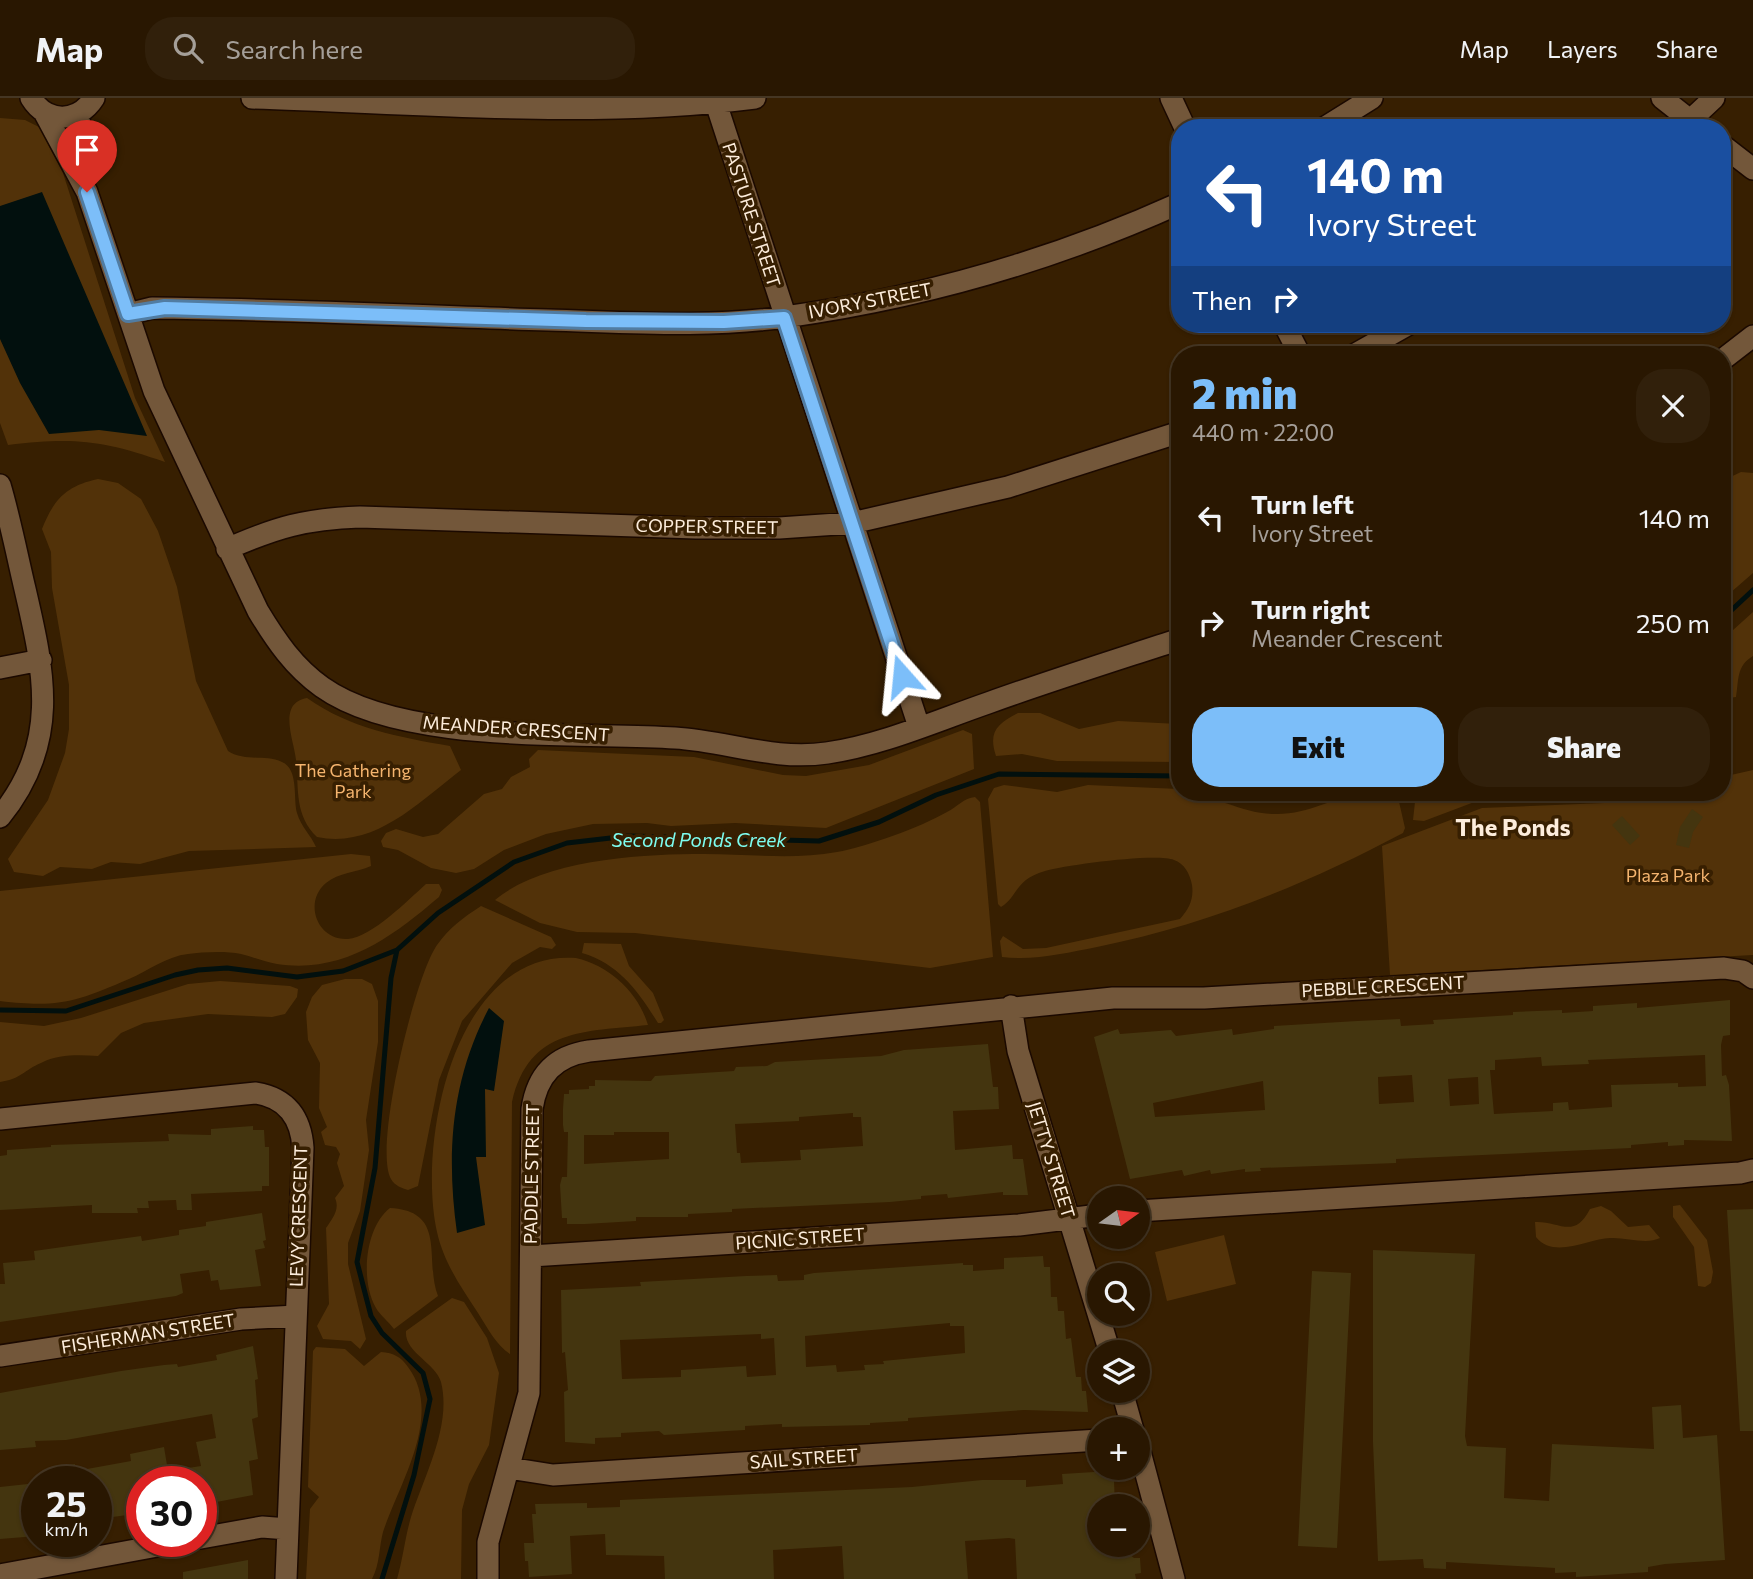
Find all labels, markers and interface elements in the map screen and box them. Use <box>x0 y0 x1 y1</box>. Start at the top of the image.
search box <box>145 17 635 80</box>
text: Map <box>35 28 103 69</box>
icon: search <box>169 29 207 67</box>
text: Search here <box>225 33 363 64</box>
text: Map <box>1460 34 1509 63</box>
text: Layers <box>1547 34 1618 63</box>
text: Share <box>1656 34 1718 63</box>
pin <box>57 120 117 192</box>
icon: arrive <box>68 131 106 169</box>
street label: PASTURE STREET <box>718 140 786 290</box>
text: 140 m <box>1307 143 1444 203</box>
icon: left <box>1192 147 1283 238</box>
text: Ivory Street <box>1307 203 1477 243</box>
street label: IVORY STREET <box>806 277 933 323</box>
icon: right <box>1266 280 1304 318</box>
text: Then <box>1192 284 1252 315</box>
text: 2 min <box>1192 366 1298 418</box>
button: close <box>1636 369 1710 443</box>
text: 440 m · 22:00 <box>1192 418 1334 446</box>
text: Turn left <box>1251 488 1354 519</box>
icon: left <box>1192 499 1230 537</box>
text: 140 m <box>1639 502 1710 533</box>
street label: COPPER STREET <box>636 514 779 538</box>
text: Ivory Street <box>1251 519 1373 547</box>
text: Turn right <box>1251 593 1370 624</box>
icon: right <box>1192 604 1230 642</box>
text: 250 m <box>1636 607 1710 638</box>
text: Meander Crescent <box>1251 624 1443 652</box>
position arrow <box>865 639 939 713</box>
button: Exit <box>1192 707 1444 787</box>
button: Share <box>1458 707 1710 787</box>
street label: MEANDER CRESCENT <box>422 711 610 746</box>
park label: The Gathering Park <box>295 759 411 802</box>
district label: The Ponds <box>1455 812 1571 841</box>
water label: Second Ponds Creek <box>611 828 787 851</box>
park label: Plaza Park <box>1626 864 1711 886</box>
street label: PEBBLE CRESCENT <box>1301 971 1465 1001</box>
street label: JETTY STREET <box>1024 1099 1080 1221</box>
street label: PADDLE STREET <box>519 1104 543 1244</box>
street label: LEVY CRESCENT <box>285 1144 311 1287</box>
north arrow <box>1087 1186 1150 1250</box>
map controls <box>1087 1186 1150 1557</box>
street label: PICNIC STREET <box>734 1222 865 1254</box>
button: search <box>1087 1263 1150 1326</box>
street label: FISHERMAN STREET <box>59 1308 236 1358</box>
button: layers <box>1087 1340 1150 1403</box>
button: + <box>1087 1417 1150 1480</box>
street label: SAIL STREET <box>749 1443 859 1473</box>
speed limit sign: 30 <box>126 1466 217 1557</box>
text: 25 <box>46 1481 87 1524</box>
button: − <box>1087 1494 1150 1557</box>
text: km/h <box>45 1518 88 1540</box>

